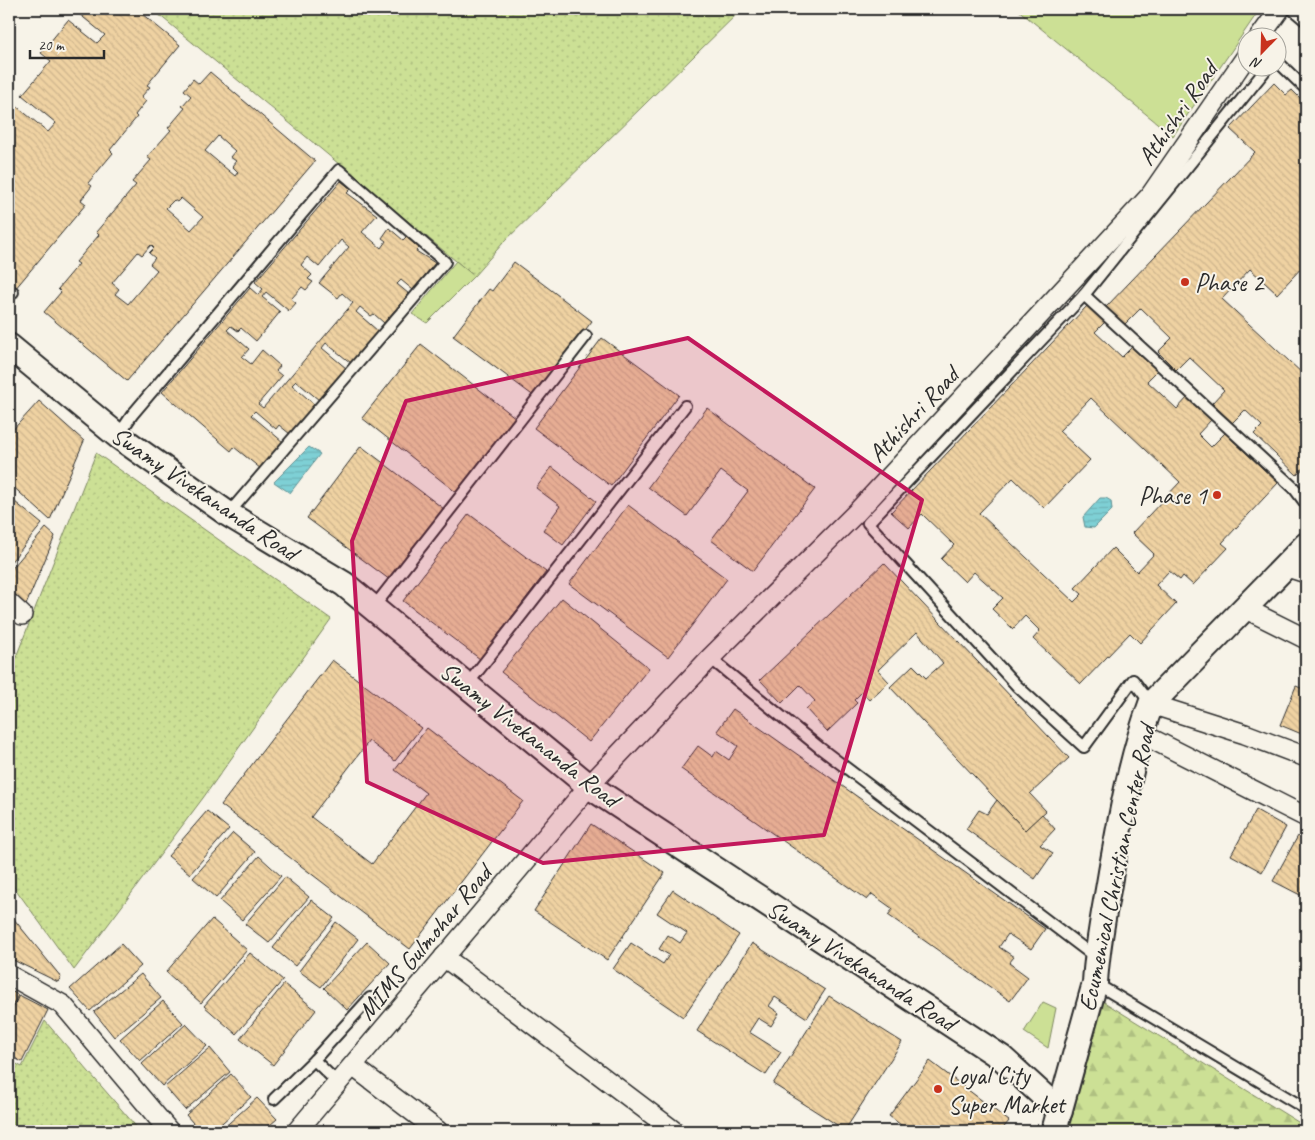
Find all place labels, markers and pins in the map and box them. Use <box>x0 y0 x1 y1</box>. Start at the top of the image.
place label: Phase 2 <box>1195 267 1265 299</box>
marker: Phase 2 <box>1179 276 1191 288</box>
place label: Phase 1 <box>1139 480 1209 512</box>
marker: Phase 1 <box>1211 489 1223 501</box>
place label: Loyal City Super Market <box>948 1060 1067 1121</box>
marker: Loyal City Super Market <box>932 1083 944 1095</box>

